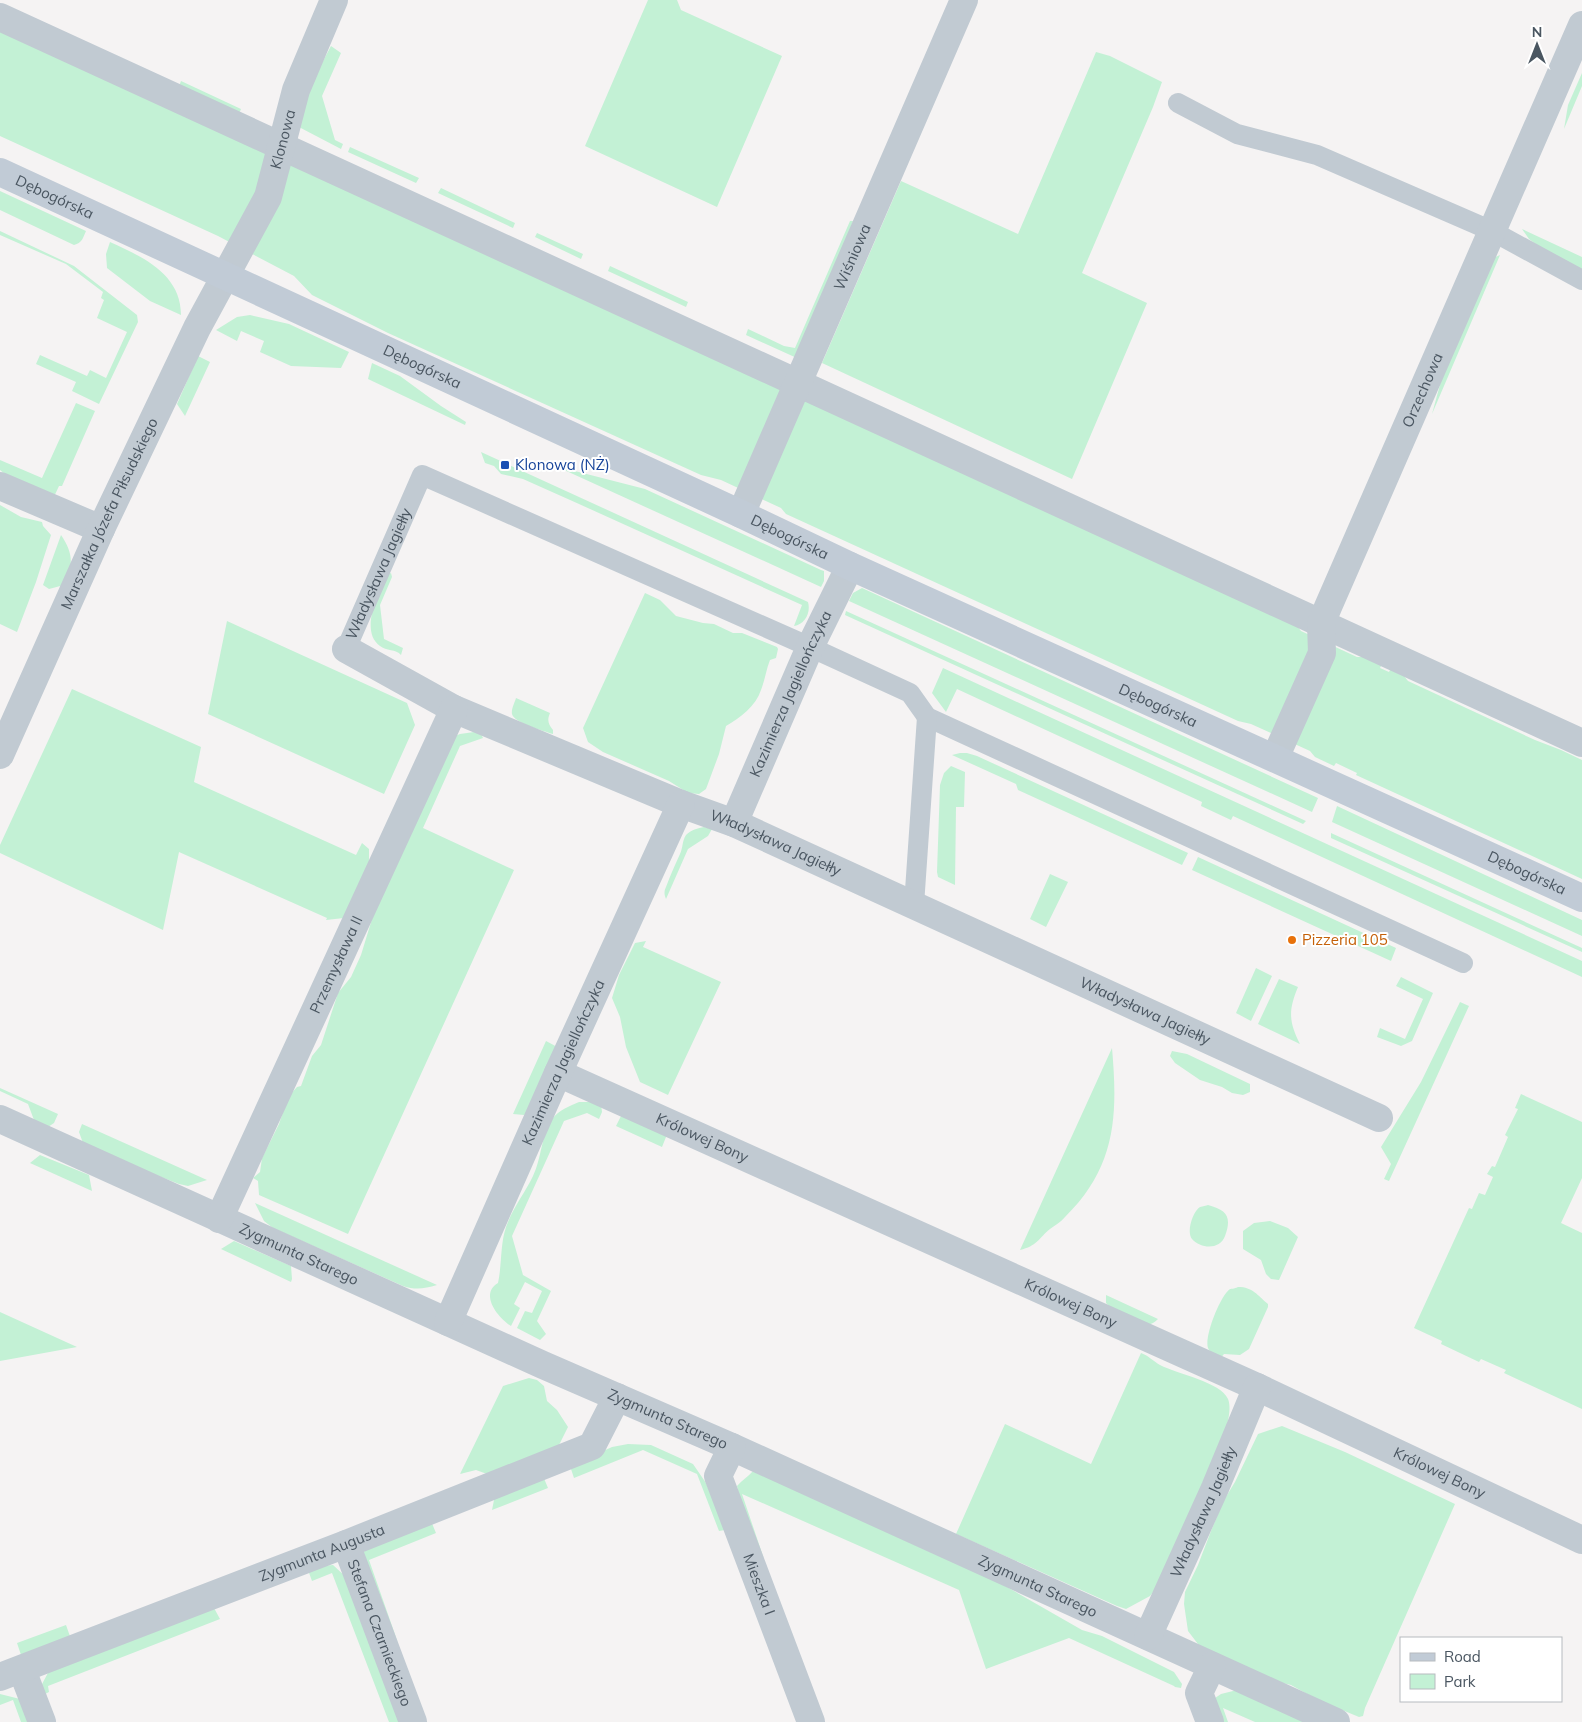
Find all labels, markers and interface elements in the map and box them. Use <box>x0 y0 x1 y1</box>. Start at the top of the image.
north arrow <box>1512 20 1562 70</box>
text: N <box>1532 23 1542 41</box>
street label: Klonowa <box>266 107 300 171</box>
street label: Dębogórska <box>13 170 97 223</box>
street label: Wiśniowa <box>829 221 875 293</box>
street label: Dębogórska <box>380 340 465 393</box>
street label: Orzechowa <box>1398 350 1447 430</box>
street label: Marszałka Józefa Piłsudskiego <box>56 414 162 612</box>
place label: Klonowa (NŻ) <box>515 455 610 474</box>
marker: Klonowa (NŻ) <box>499 459 511 471</box>
street label: Władysława Jagiełły <box>341 505 415 642</box>
street label: Dębogórska <box>748 510 832 563</box>
street label: Kazimierza Jagiellończyka <box>745 607 835 780</box>
street label: Dębogórska <box>1116 679 1200 731</box>
street label: Władysława Jagiełły <box>708 805 845 880</box>
street label: Dębogórska <box>1485 846 1569 899</box>
street label: Przemysława II <box>305 913 366 1016</box>
place label: Pizzeria 105 <box>1302 930 1388 949</box>
marker: Pizzeria 105 <box>1286 934 1298 946</box>
street label: Władysława Jagiełły <box>1077 972 1214 1049</box>
street label: Kazimierza Jagiellończyka <box>517 976 609 1148</box>
street label: Królowej Bony <box>653 1108 752 1166</box>
street label: Zygmunta Starego <box>236 1219 362 1289</box>
street label: Królowej Bony <box>1022 1274 1120 1332</box>
street label: Zygmunta Starego <box>605 1384 731 1453</box>
street label: Władysława Jagiełły <box>1166 1443 1240 1580</box>
street label: Królowej Bony <box>1391 1443 1489 1502</box>
street label: Zygmunta Augusta <box>256 1520 387 1586</box>
street label: Zygmunta Starego <box>975 1550 1101 1621</box>
street label: Mieszka I <box>739 1551 780 1618</box>
street label: Stefana Czarnieckiego <box>344 1557 416 1709</box>
legend <box>1400 1637 1562 1702</box>
text: Road <box>1444 1647 1481 1666</box>
text: Park <box>1444 1672 1476 1691</box>

